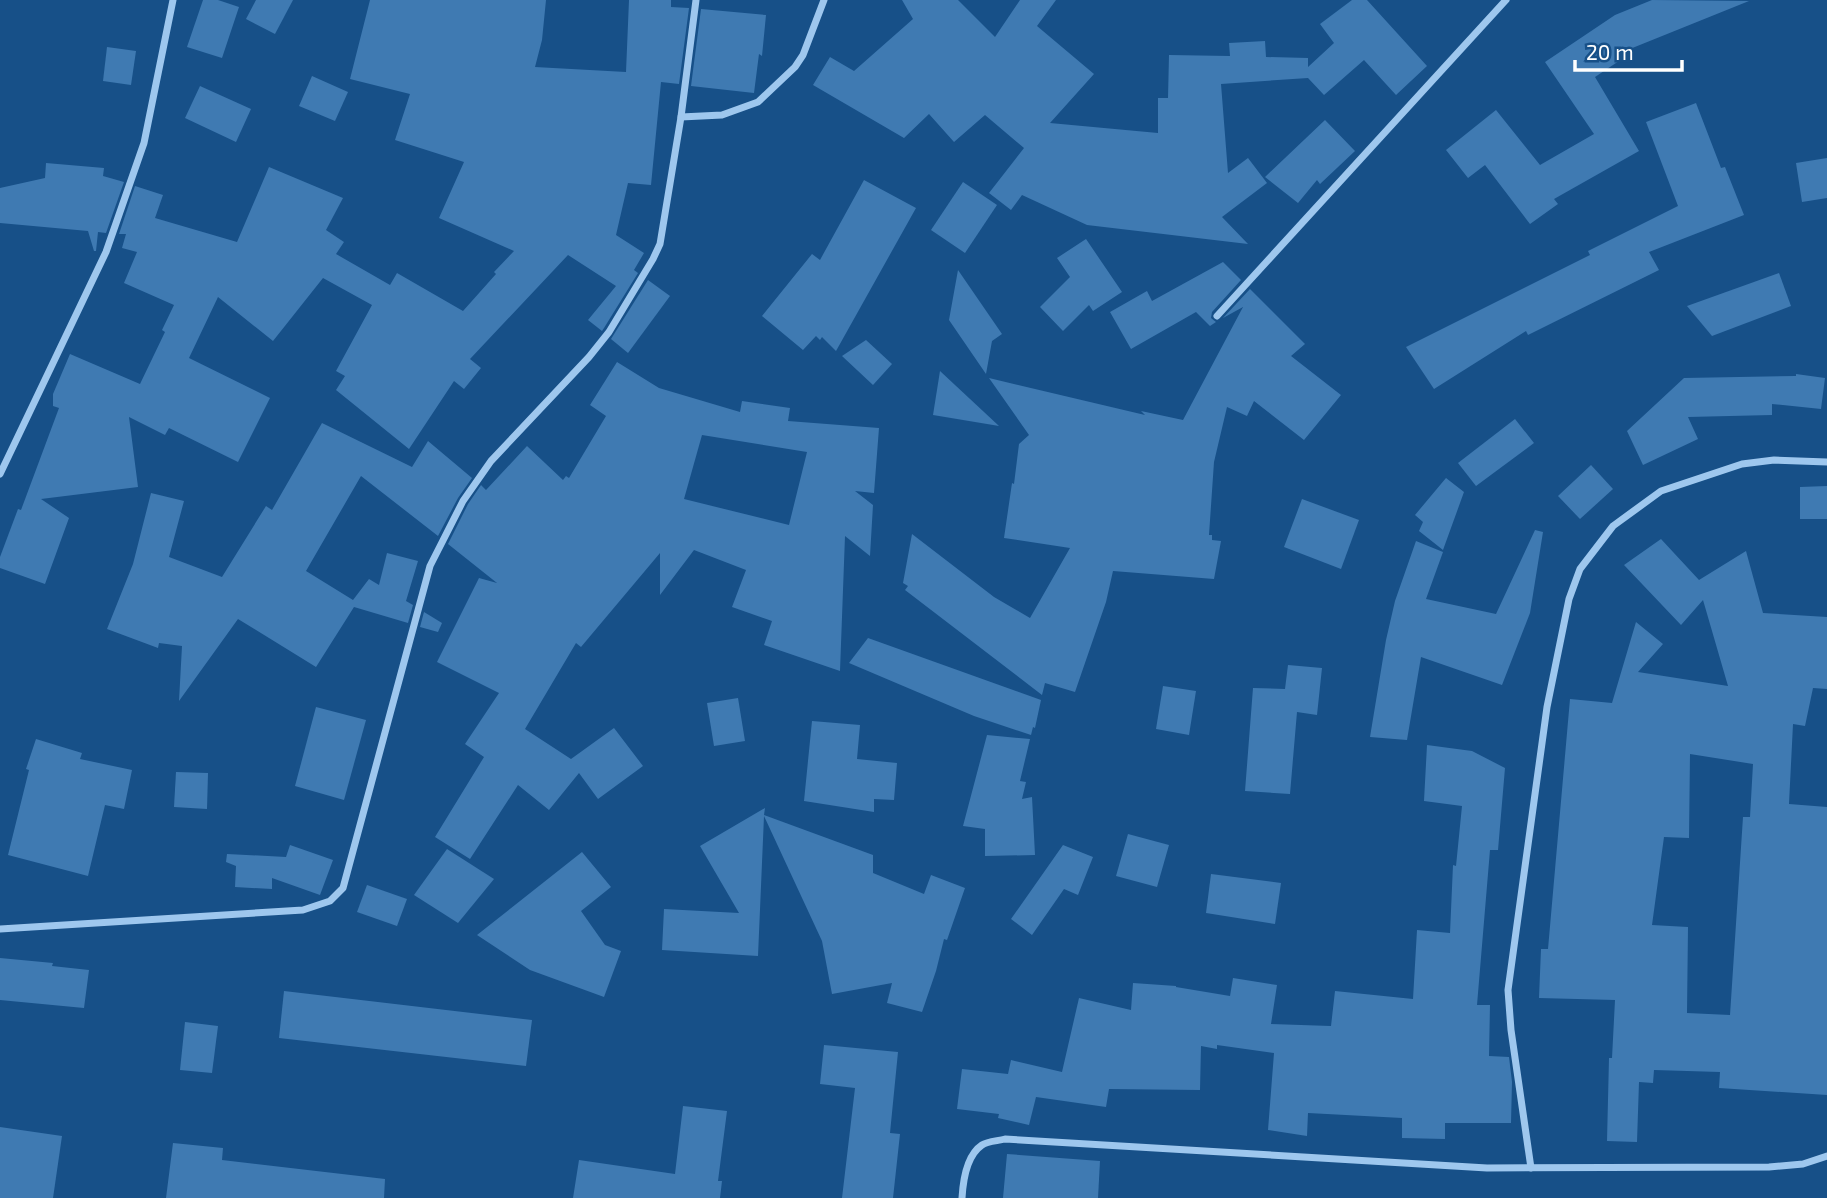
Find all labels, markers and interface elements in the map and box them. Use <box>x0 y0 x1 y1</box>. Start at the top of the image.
scale bar <box>1575 28 1682 72</box>
text: 20 m <box>1586 39 1634 64</box>

